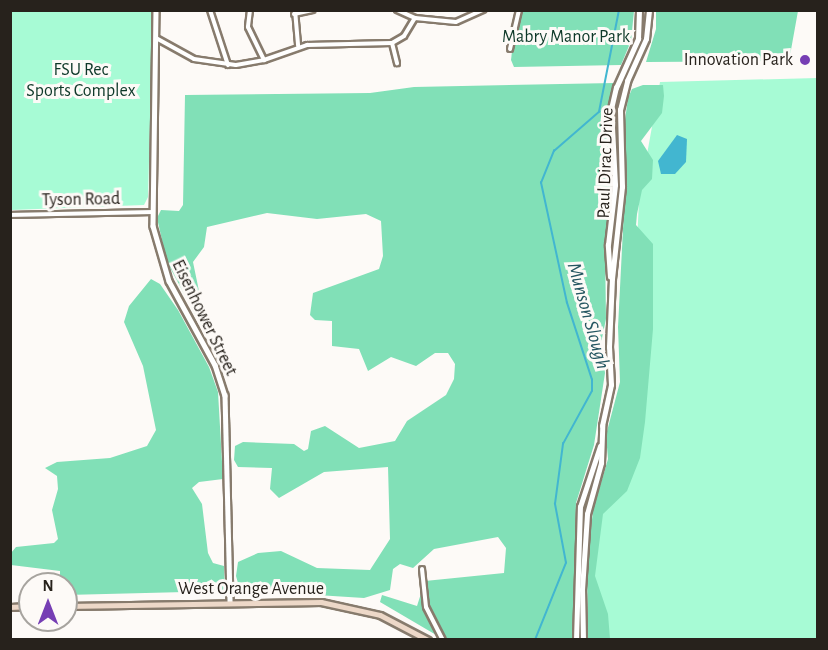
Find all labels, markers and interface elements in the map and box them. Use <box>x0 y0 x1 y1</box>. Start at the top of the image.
park label: Mabry Manor Park <box>502 26 630 48</box>
place label: Innovation Park <box>684 49 793 71</box>
marker: Innovation Park <box>798 53 812 67</box>
park label: FSU Rec Sports Complex <box>26 60 136 103</box>
street label: Paul Dirac Drive <box>593 107 619 219</box>
street label: Tyson Road <box>41 189 121 211</box>
street label: Eisenhower Street <box>167 256 241 380</box>
water label: Munson Slough <box>561 260 615 372</box>
north arrow <box>18 572 78 632</box>
text: N <box>42 578 54 594</box>
street label: West Orange Avenue <box>178 578 324 600</box>

